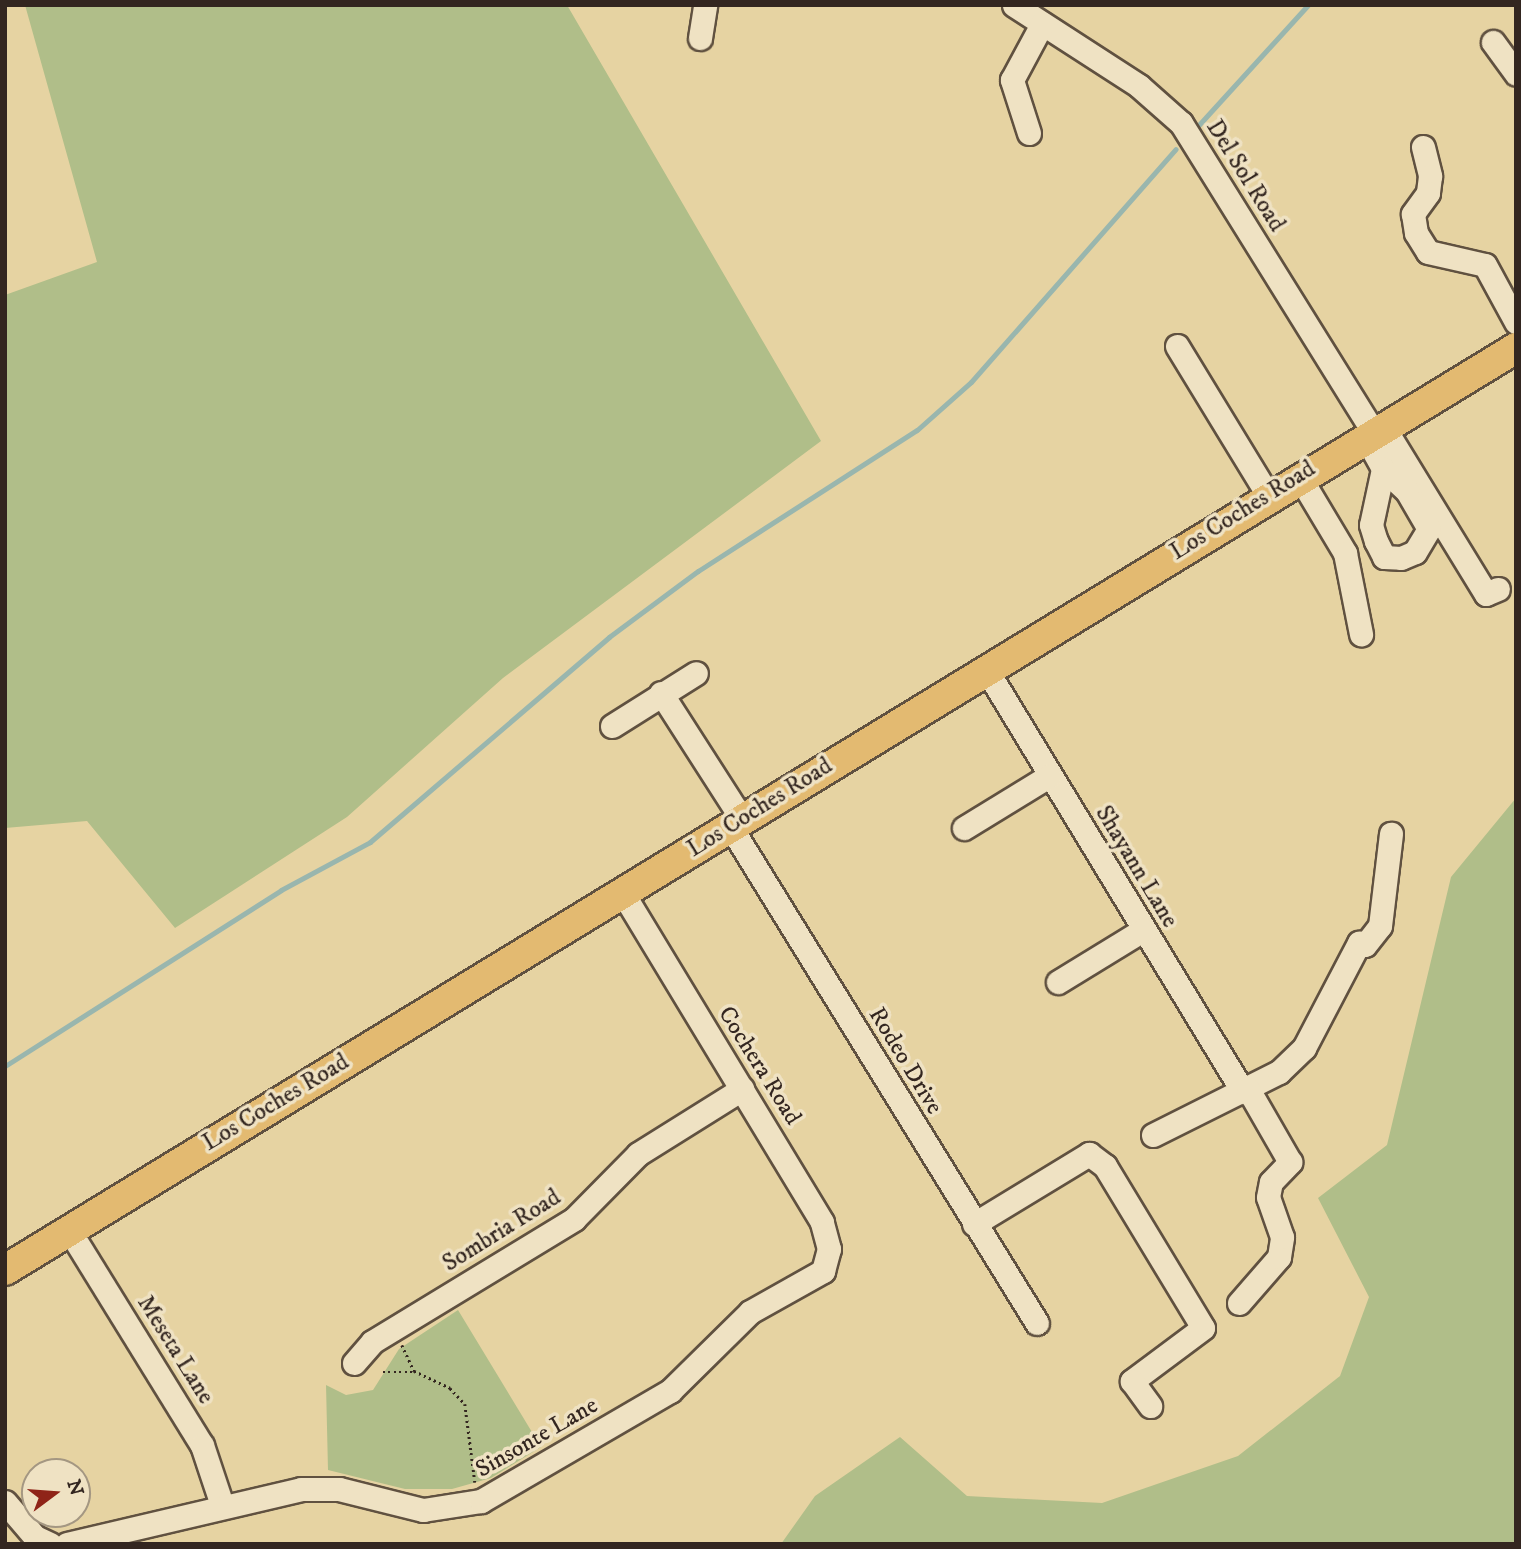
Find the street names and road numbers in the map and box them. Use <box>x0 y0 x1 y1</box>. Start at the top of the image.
street label: Del Sol Road <box>1199 115 1291 237</box>
street label: Los Coches Road <box>1165 455 1321 567</box>
street label: Los Coches Road <box>682 752 838 864</box>
street label: Shayann Lane <box>1088 801 1184 933</box>
street label: Cochera Road <box>711 1001 807 1131</box>
street label: Rodeo Drive <box>862 1002 948 1120</box>
street label: Los Coches Road <box>198 1048 354 1158</box>
street label: Sombria Road <box>438 1183 566 1279</box>
street label: Meseta Lane <box>130 1290 220 1410</box>
street label: Sinsonte Lane <box>471 1392 603 1484</box>

